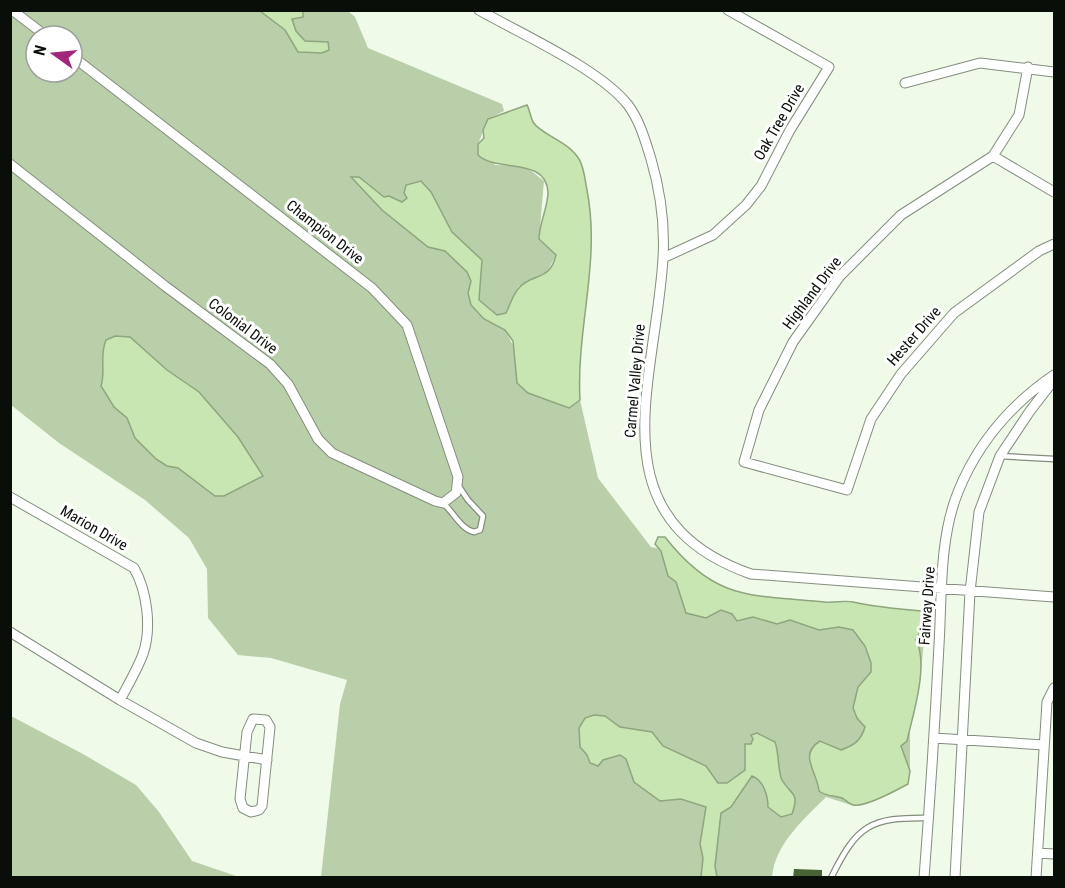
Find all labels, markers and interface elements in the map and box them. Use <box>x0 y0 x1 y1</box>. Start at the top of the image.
north arrow <box>24 24 84 84</box>
text: N <box>30 43 50 57</box>
street label: Oak Tree Drive <box>750 81 808 163</box>
street label: Champion Drive <box>283 196 367 268</box>
street label: Highland Drive <box>779 253 845 333</box>
street label: Colonial Drive <box>205 294 281 358</box>
street label: Hester Drive <box>883 303 945 369</box>
street label: Carmel Valley Drive <box>621 323 649 439</box>
street label: Marion Drive <box>57 502 131 554</box>
street label: Fairway Drive <box>915 566 939 646</box>

